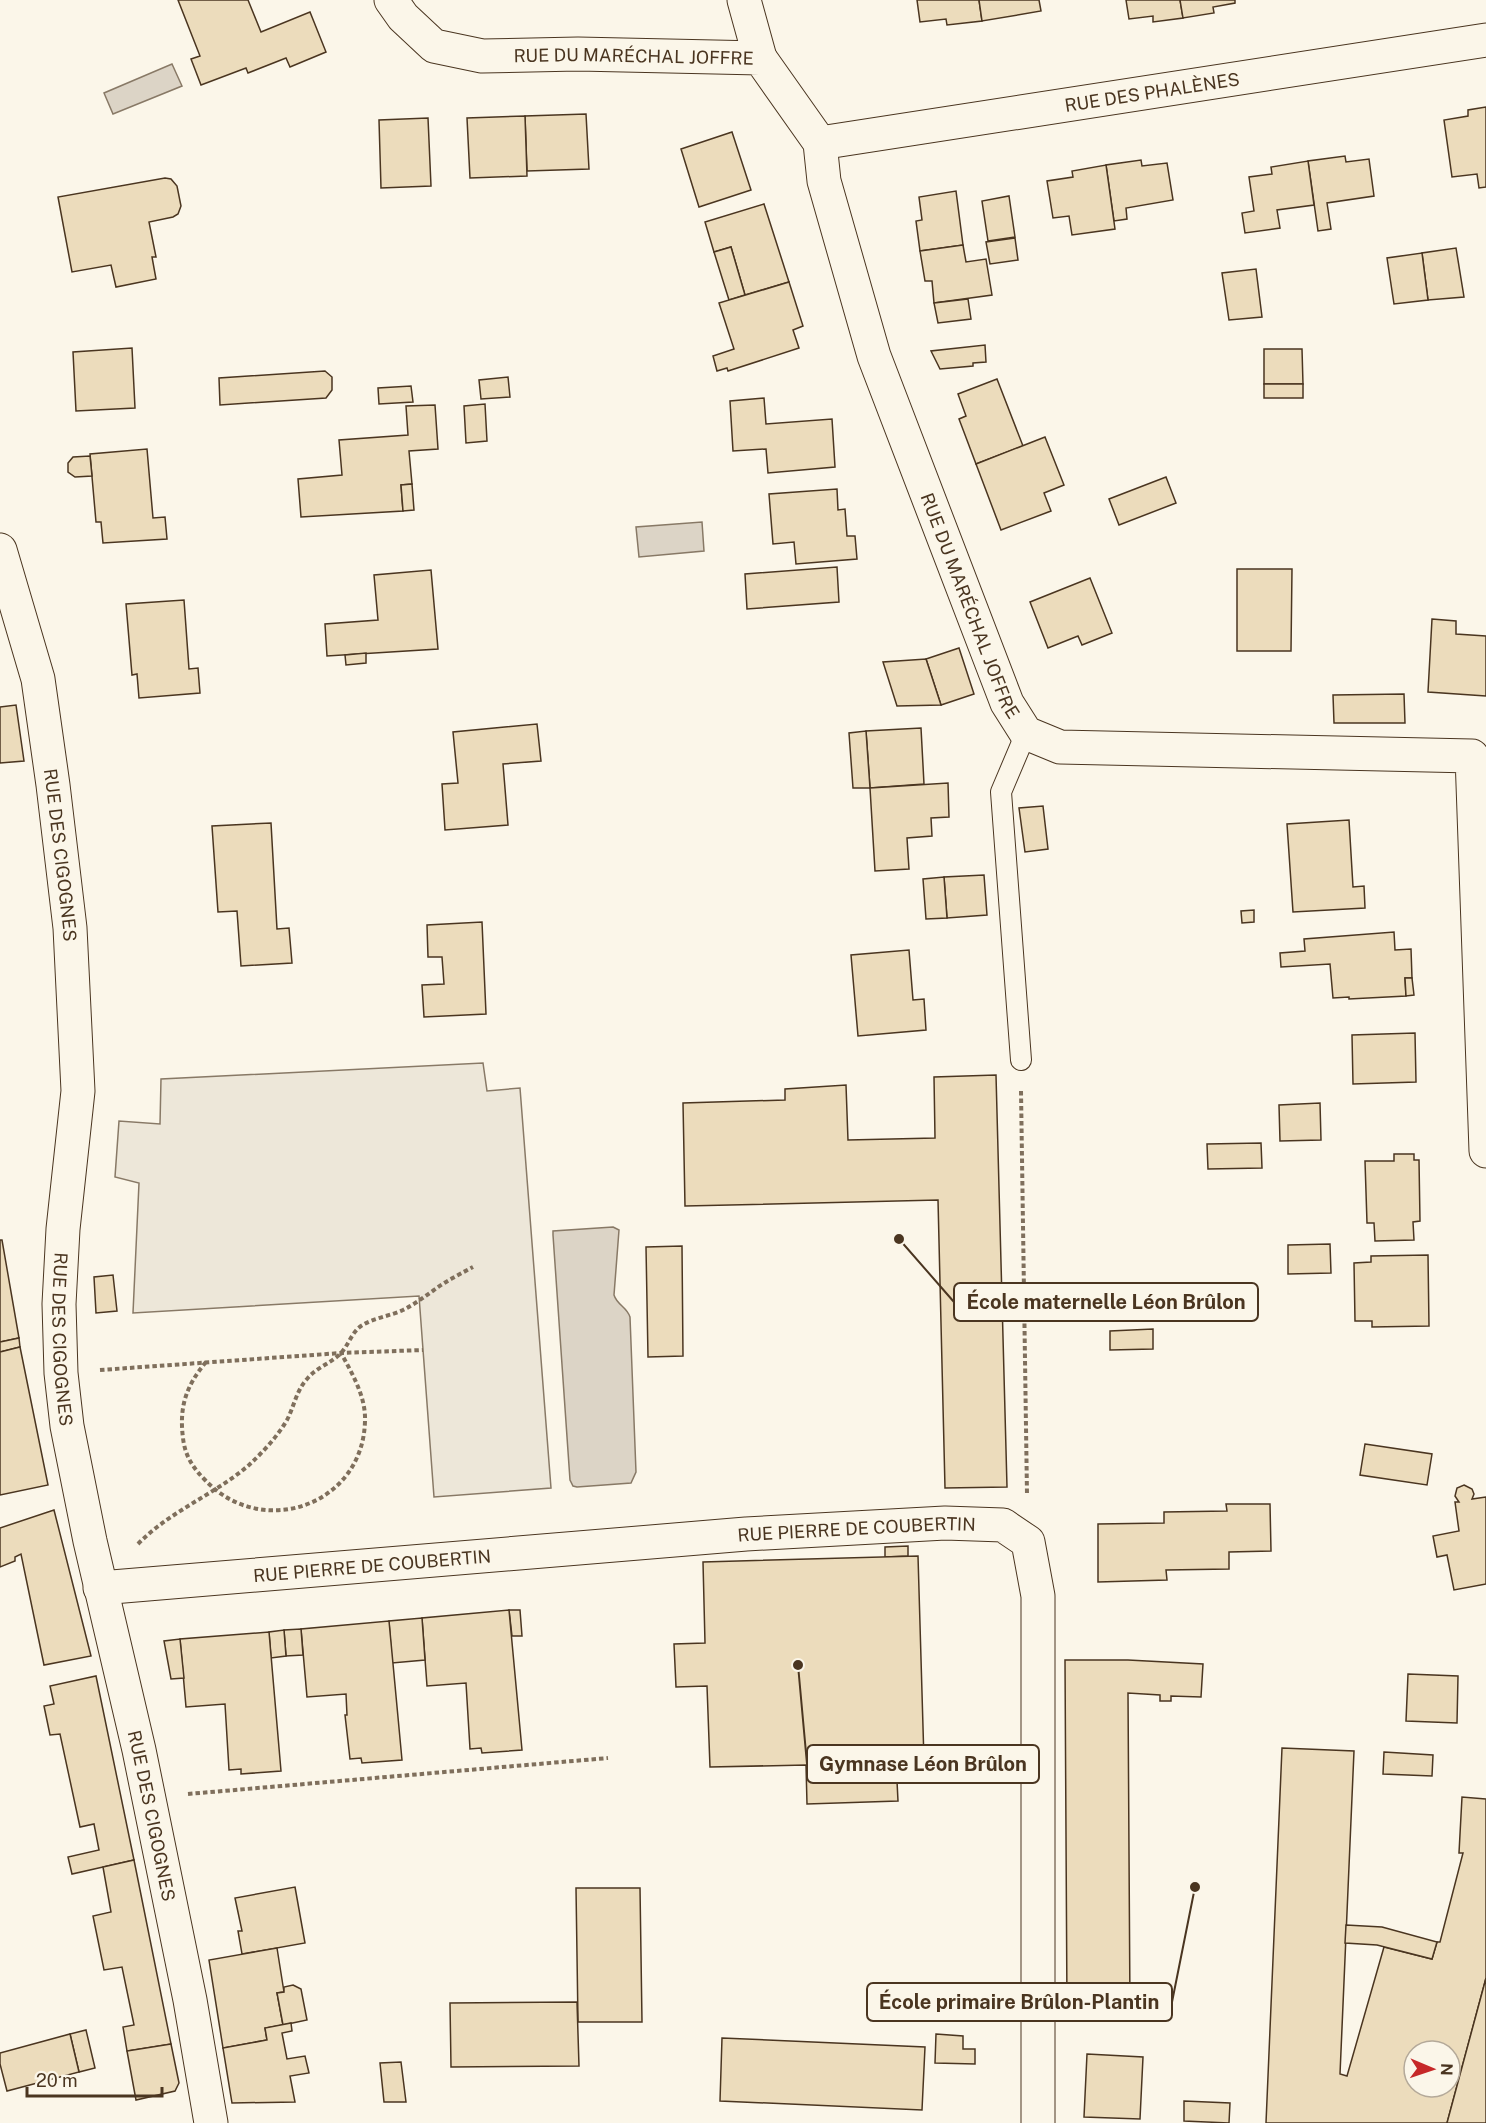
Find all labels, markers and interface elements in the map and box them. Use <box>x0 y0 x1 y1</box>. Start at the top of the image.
street label: RUE DU MARÉCHAL JOFFRE <box>513 43 754 68</box>
street label: RUE DES PHALÈNES <box>1063 68 1241 116</box>
street label: RUE DU MARÉCHAL JOFFRE <box>917 490 1024 722</box>
street label: RUE DES CIGOGNES <box>40 767 81 942</box>
street label: RUE DES CIGOGNES <box>48 1252 77 1427</box>
callout: École maternelle Léon Brûlon <box>954 1283 1258 1321</box>
text: École maternelle Léon Brûlon <box>966 1289 1246 1314</box>
street label: RUE PIERRE DE COUBERTIN <box>737 1512 976 1545</box>
street label: RUE PIERRE DE COUBERTIN <box>252 1545 492 1586</box>
street label: RUE DES CIGOGNES <box>124 1728 180 1903</box>
callout: Gymnase Léon Brûlon <box>807 1745 1039 1783</box>
text: Gymnase Léon Brûlon <box>819 1752 1027 1776</box>
callout: École primaire Brûlon-Plantin <box>867 1983 1172 2021</box>
text: École primaire Brûlon-Plantin <box>879 1989 1159 2014</box>
north arrow <box>1402 2039 1462 2099</box>
scale bar <box>27 2060 162 2098</box>
text: N <box>1437 2063 1456 2076</box>
text: 20 m <box>36 2070 78 2091</box>

